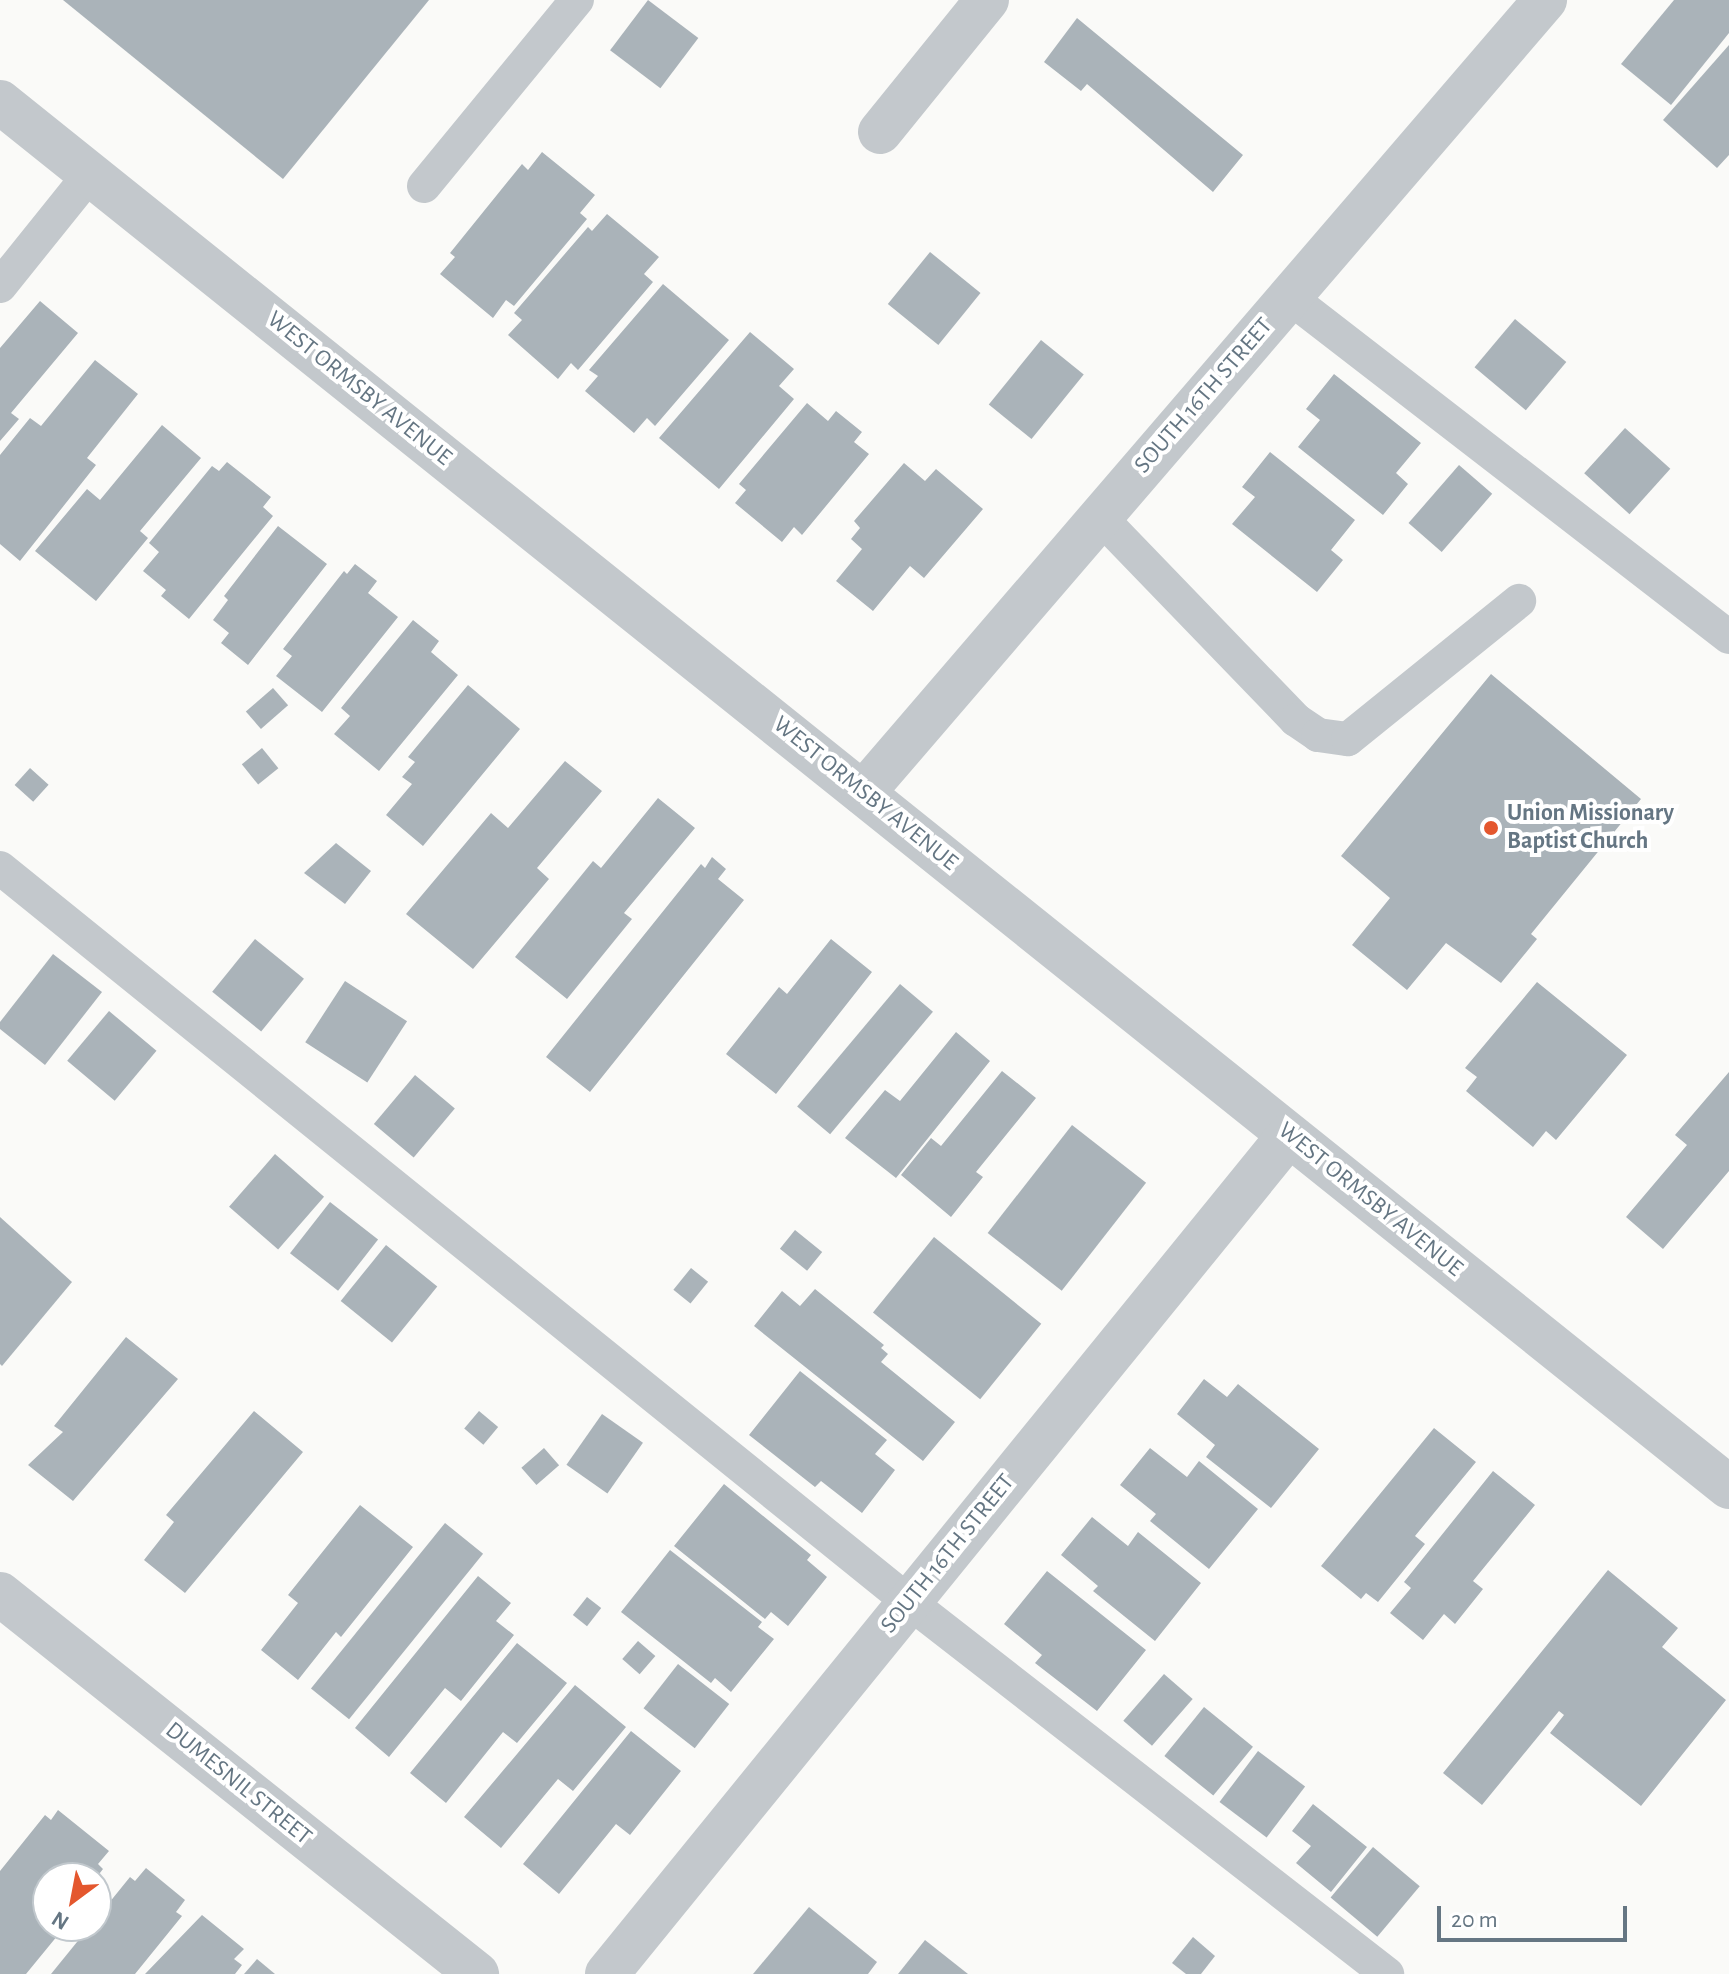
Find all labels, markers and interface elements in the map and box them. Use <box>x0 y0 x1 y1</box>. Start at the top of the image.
street label: WEST ORMSBY AVENUE <box>261 306 457 472</box>
street label: SOUTH 16TH STREET <box>1129 312 1279 480</box>
street label: WEST ORMSBY AVENUE <box>767 711 963 877</box>
place label: Union Missionary Baptist Church <box>1507 800 1674 856</box>
marker: Union Missionary Baptist Church <box>1482 819 1500 837</box>
street label: WEST ORMSBY AVENUE <box>1272 1117 1468 1283</box>
street label: SOUTH 16TH STREET <box>875 1469 1021 1639</box>
street label: DUMESNIL STREET <box>159 1716 317 1852</box>
north arrow <box>32 1862 112 1942</box>
scale bar <box>1441 1890 1631 1940</box>
text: N <box>48 1907 73 1934</box>
text: 20 m <box>1451 1908 1498 1932</box>

